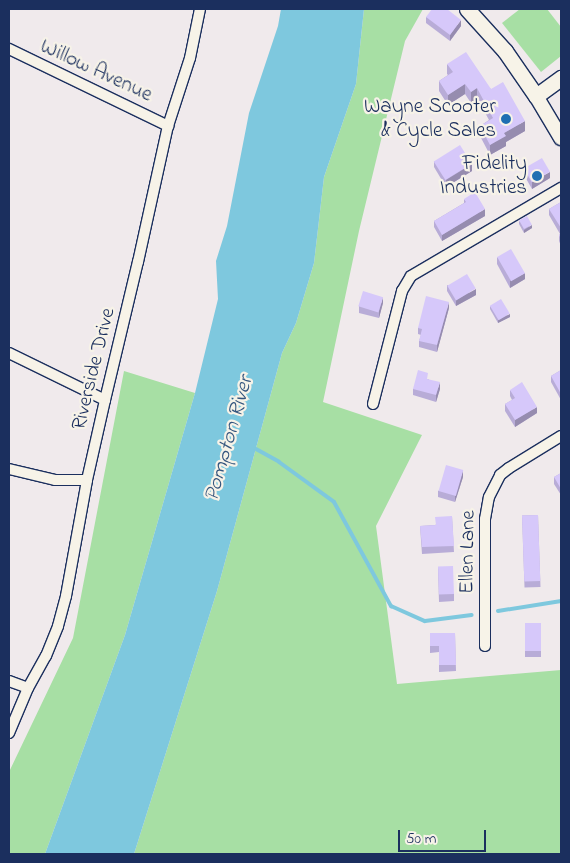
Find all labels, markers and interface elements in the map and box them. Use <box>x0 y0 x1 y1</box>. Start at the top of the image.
street label: Willow Avenue <box>36 34 156 108</box>
place label: Wayne Scooter & Cycle Sales <box>364 94 496 144</box>
marker: Wayne Scooter & Cycle Sales <box>500 113 512 125</box>
place label: Fidelity Industries <box>440 151 527 201</box>
marker: Fidelity Industries <box>531 170 543 182</box>
street label: Riverside Drive <box>67 305 121 433</box>
water label: Pompton River <box>200 373 260 505</box>
street label: Ellen Lane <box>455 510 481 594</box>
scale bar <box>400 820 488 852</box>
text: 50 m <box>406 828 436 850</box>

